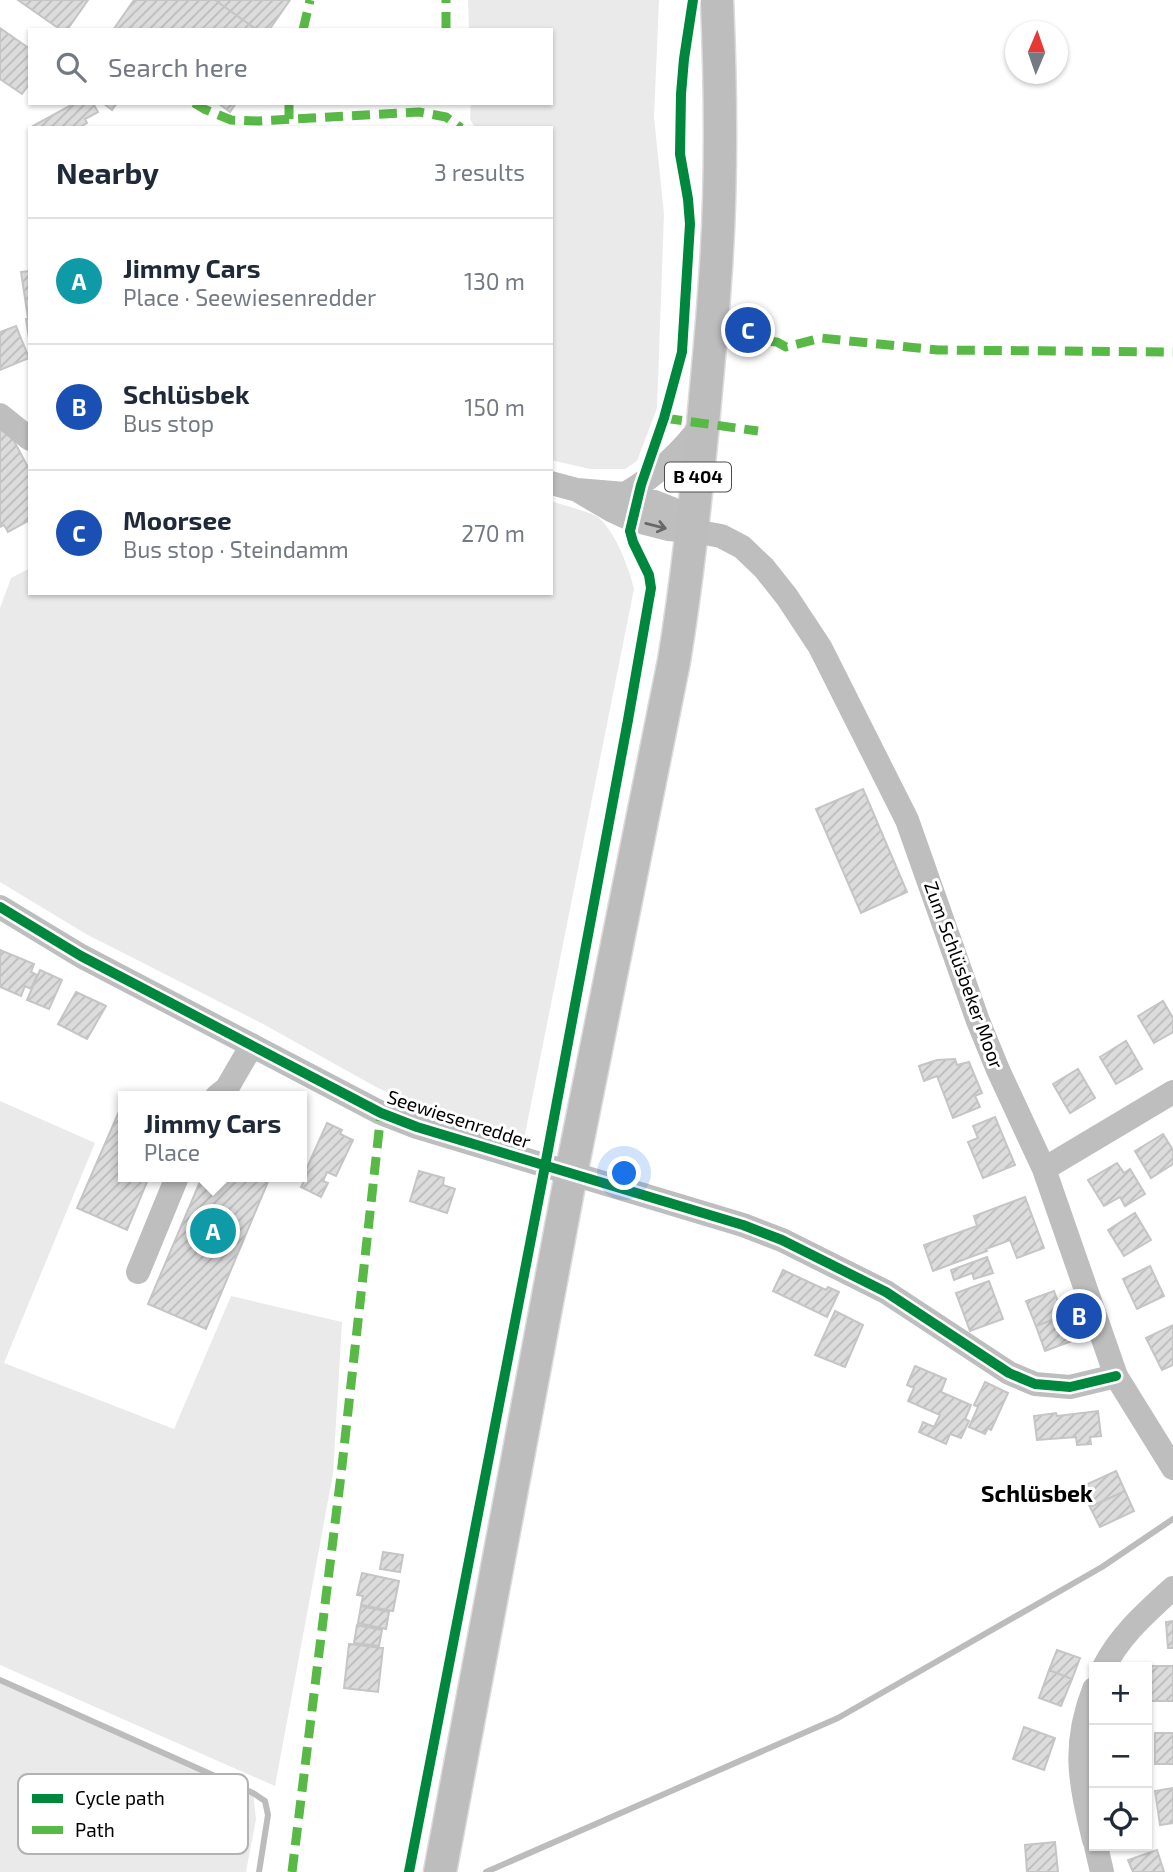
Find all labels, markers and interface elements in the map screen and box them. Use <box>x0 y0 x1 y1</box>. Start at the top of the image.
north arrow <box>1005 21 1068 84</box>
search box <box>28 28 553 105</box>
icon: search <box>52 48 90 86</box>
text: Search here <box>108 51 248 82</box>
text: Nearby <box>56 154 159 190</box>
text: 3 results <box>434 158 525 186</box>
text: Jimmy Cars <box>123 252 260 283</box>
text: A <box>71 267 87 295</box>
text: 130 m <box>464 267 525 295</box>
text: Place · Seewiesenredder <box>123 283 376 311</box>
pin: C <box>725 304 771 356</box>
text: Schlüsbek <box>123 378 250 409</box>
text: B <box>72 393 86 421</box>
text: 150 m <box>464 393 525 421</box>
text: Bus stop <box>123 409 214 437</box>
road number: B 404 <box>665 462 731 491</box>
text: Moorsee <box>123 504 232 535</box>
text: C <box>72 519 86 547</box>
text: 270 m <box>461 519 525 547</box>
one-way arrow <box>644 520 666 533</box>
text: Bus stop · Steindamm <box>123 535 349 563</box>
street label: Zum Schlüsbeker Moor <box>920 878 1009 1072</box>
street label: Seewiesenredder <box>384 1084 534 1153</box>
popup <box>118 1091 307 1182</box>
text: Jimmy Cars <box>144 1107 281 1138</box>
text: Place <box>144 1138 200 1166</box>
your location <box>607 1156 641 1190</box>
pin: A <box>190 1205 236 1257</box>
pin: B <box>1056 1290 1102 1342</box>
district label: Schlüsbek <box>981 1479 1093 1507</box>
map controls <box>1089 1662 1152 1851</box>
button: + <box>1089 1662 1152 1725</box>
button: − <box>1089 1725 1152 1788</box>
legend <box>18 1774 248 1854</box>
text: Cycle path <box>75 1786 165 1809</box>
button: locate <box>1089 1788 1152 1851</box>
text: Path <box>75 1818 115 1841</box>

